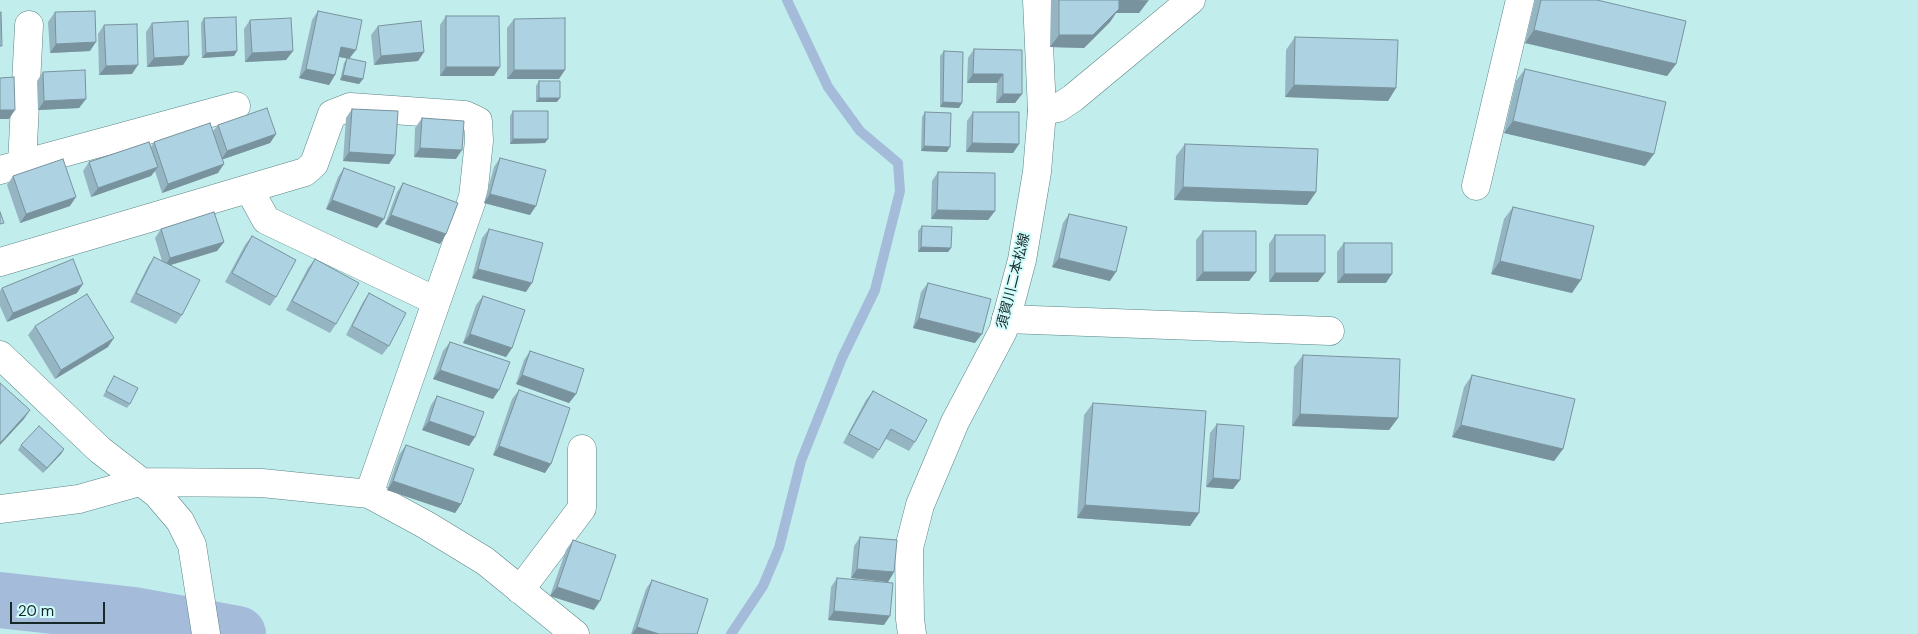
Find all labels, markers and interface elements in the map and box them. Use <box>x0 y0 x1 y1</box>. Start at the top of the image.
street label: 須賀川二本松線 <box>994 231 1034 331</box>
scale bar <box>12 592 108 624</box>
text: 20 m <box>18 601 54 621</box>

